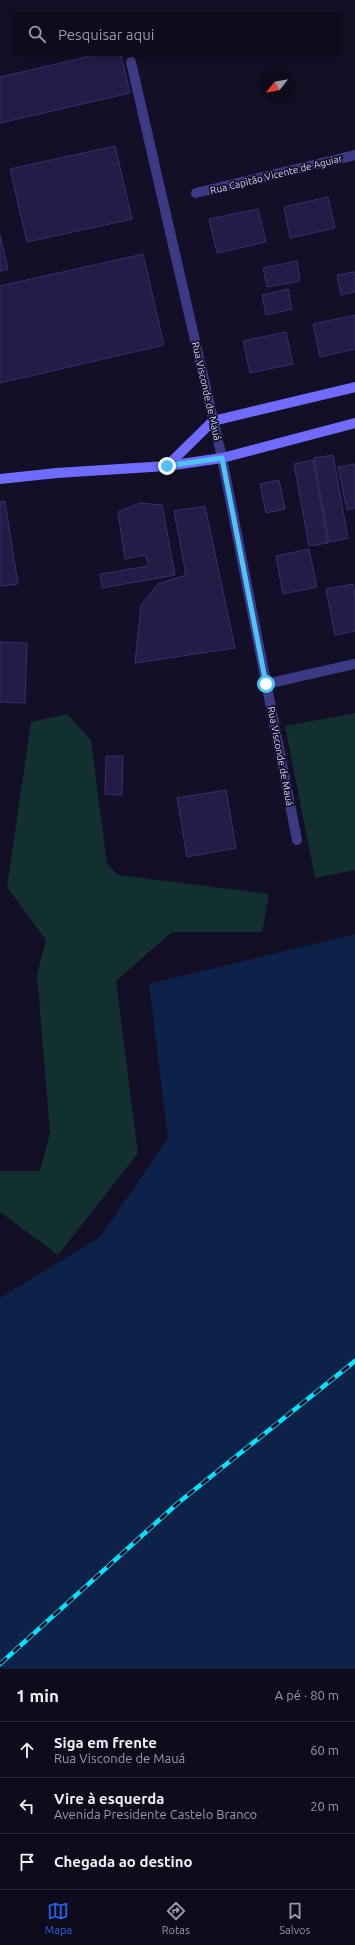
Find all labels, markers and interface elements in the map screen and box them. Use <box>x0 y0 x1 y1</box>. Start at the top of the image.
search box <box>12 12 343 56</box>
icon: search <box>26 23 48 45</box>
text: Pesquisar aqui <box>58 26 154 43</box>
north arrow <box>259 68 295 104</box>
street label: Rua Capitão Vicente de Aguiar <box>209 153 344 196</box>
street label: Rua Visconde de Mauá <box>190 341 223 442</box>
route end <box>158 457 176 475</box>
route start <box>257 675 275 693</box>
street label: Rua Visconde de Mauá <box>265 705 296 807</box>
text: 1 min <box>16 1686 59 1705</box>
text: A pé · 80 m <box>275 1688 339 1702</box>
text: Siga em frente <box>54 1734 157 1751</box>
icon: ahead <box>16 1739 38 1761</box>
text: 60 m <box>310 1743 339 1757</box>
text: Rua Visconde de Mauá <box>54 1751 185 1765</box>
text: Vire à esquerda <box>54 1790 164 1807</box>
icon: left <box>16 1795 38 1817</box>
text: 20 m <box>310 1799 339 1813</box>
text: Avenida Presidente Castelo Branco <box>54 1807 257 1821</box>
icon: arrive <box>16 1851 38 1873</box>
text: Chegada ao destino <box>54 1853 193 1870</box>
tab: Mapa <box>45 1900 72 1936</box>
tab: Rotas <box>162 1900 190 1936</box>
tab: Salvos <box>279 1900 310 1936</box>

